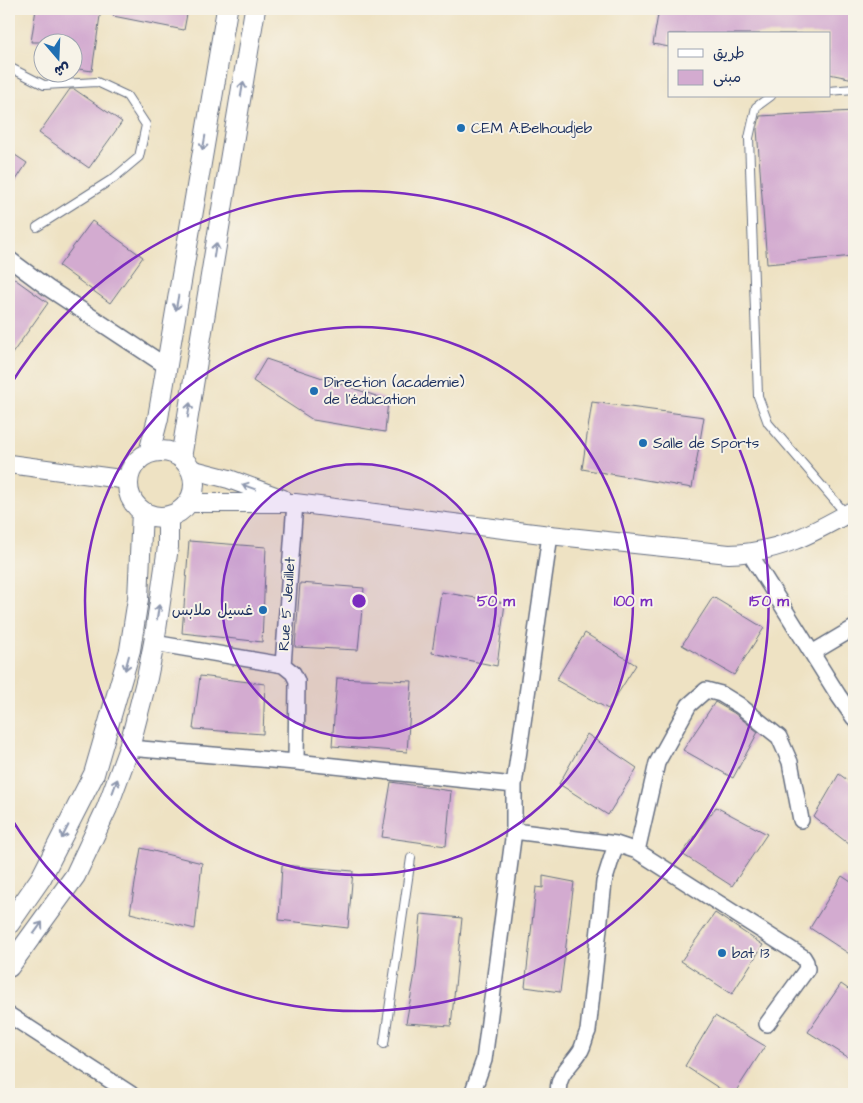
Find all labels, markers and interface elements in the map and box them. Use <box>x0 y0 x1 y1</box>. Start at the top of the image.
north arrow <box>32 32 82 82</box>
legend <box>668 32 830 98</box>
text: طريق <box>713 43 745 64</box>
text: ش <box>51 57 72 81</box>
text: مبنى <box>713 67 741 88</box>
one-way arrow <box>237 82 247 98</box>
place label: CEM A.Belhoudjeb <box>471 118 593 139</box>
marker: CEM A.Belhoudjeb <box>455 122 467 134</box>
one-way arrow <box>199 135 209 151</box>
one-way arrow <box>211 242 221 258</box>
one-way arrow <box>172 295 182 311</box>
place label: Direction (academie) de l'éducation <box>324 372 465 410</box>
marker: Direction (academie) de l'éducation <box>308 385 320 397</box>
one-way arrow <box>185 402 195 418</box>
place label: Salle de Sports <box>653 433 760 454</box>
marker: Salle de Sports <box>637 437 649 449</box>
one-way arrow <box>242 482 257 491</box>
street label: Rue 5 Jeuillet <box>273 556 301 652</box>
text: 50 m <box>477 591 515 612</box>
text: 100 m <box>614 591 653 612</box>
text: 150 m <box>749 591 789 612</box>
centre of rings <box>350 592 368 610</box>
place label: غسيل ملابس <box>172 600 253 621</box>
one-way arrow <box>154 604 164 620</box>
marker: غسيل ملابس <box>257 604 269 616</box>
one-way arrow <box>121 655 131 671</box>
one-way arrow <box>111 779 120 795</box>
one-way arrow <box>60 824 69 839</box>
one-way arrow <box>32 922 43 935</box>
place label: bat 13 <box>732 943 770 964</box>
marker: bat 13 <box>716 947 728 959</box>

